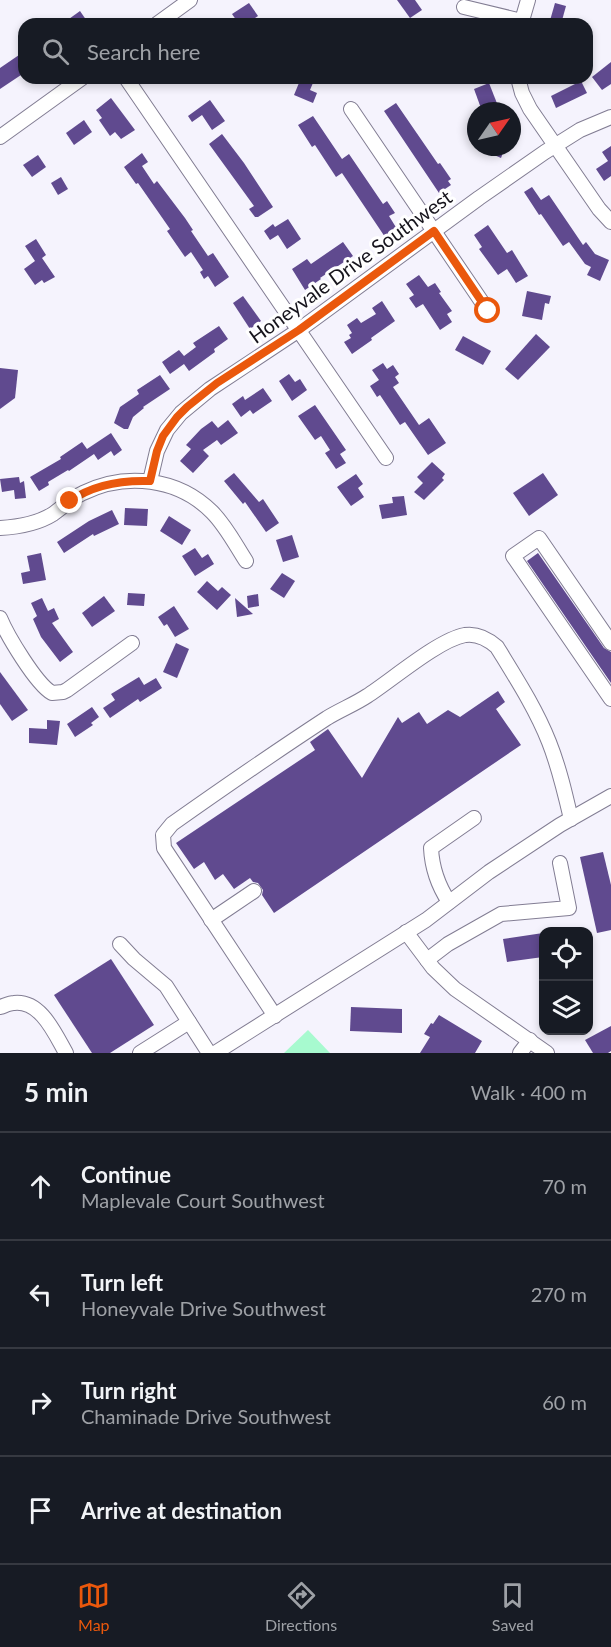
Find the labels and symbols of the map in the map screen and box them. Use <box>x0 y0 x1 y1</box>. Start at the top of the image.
north arrow <box>467 102 521 156</box>
street label: Honeyvale Drive Southwest <box>244 184 456 348</box>
route start <box>474 297 500 323</box>
route end <box>56 487 82 513</box>

